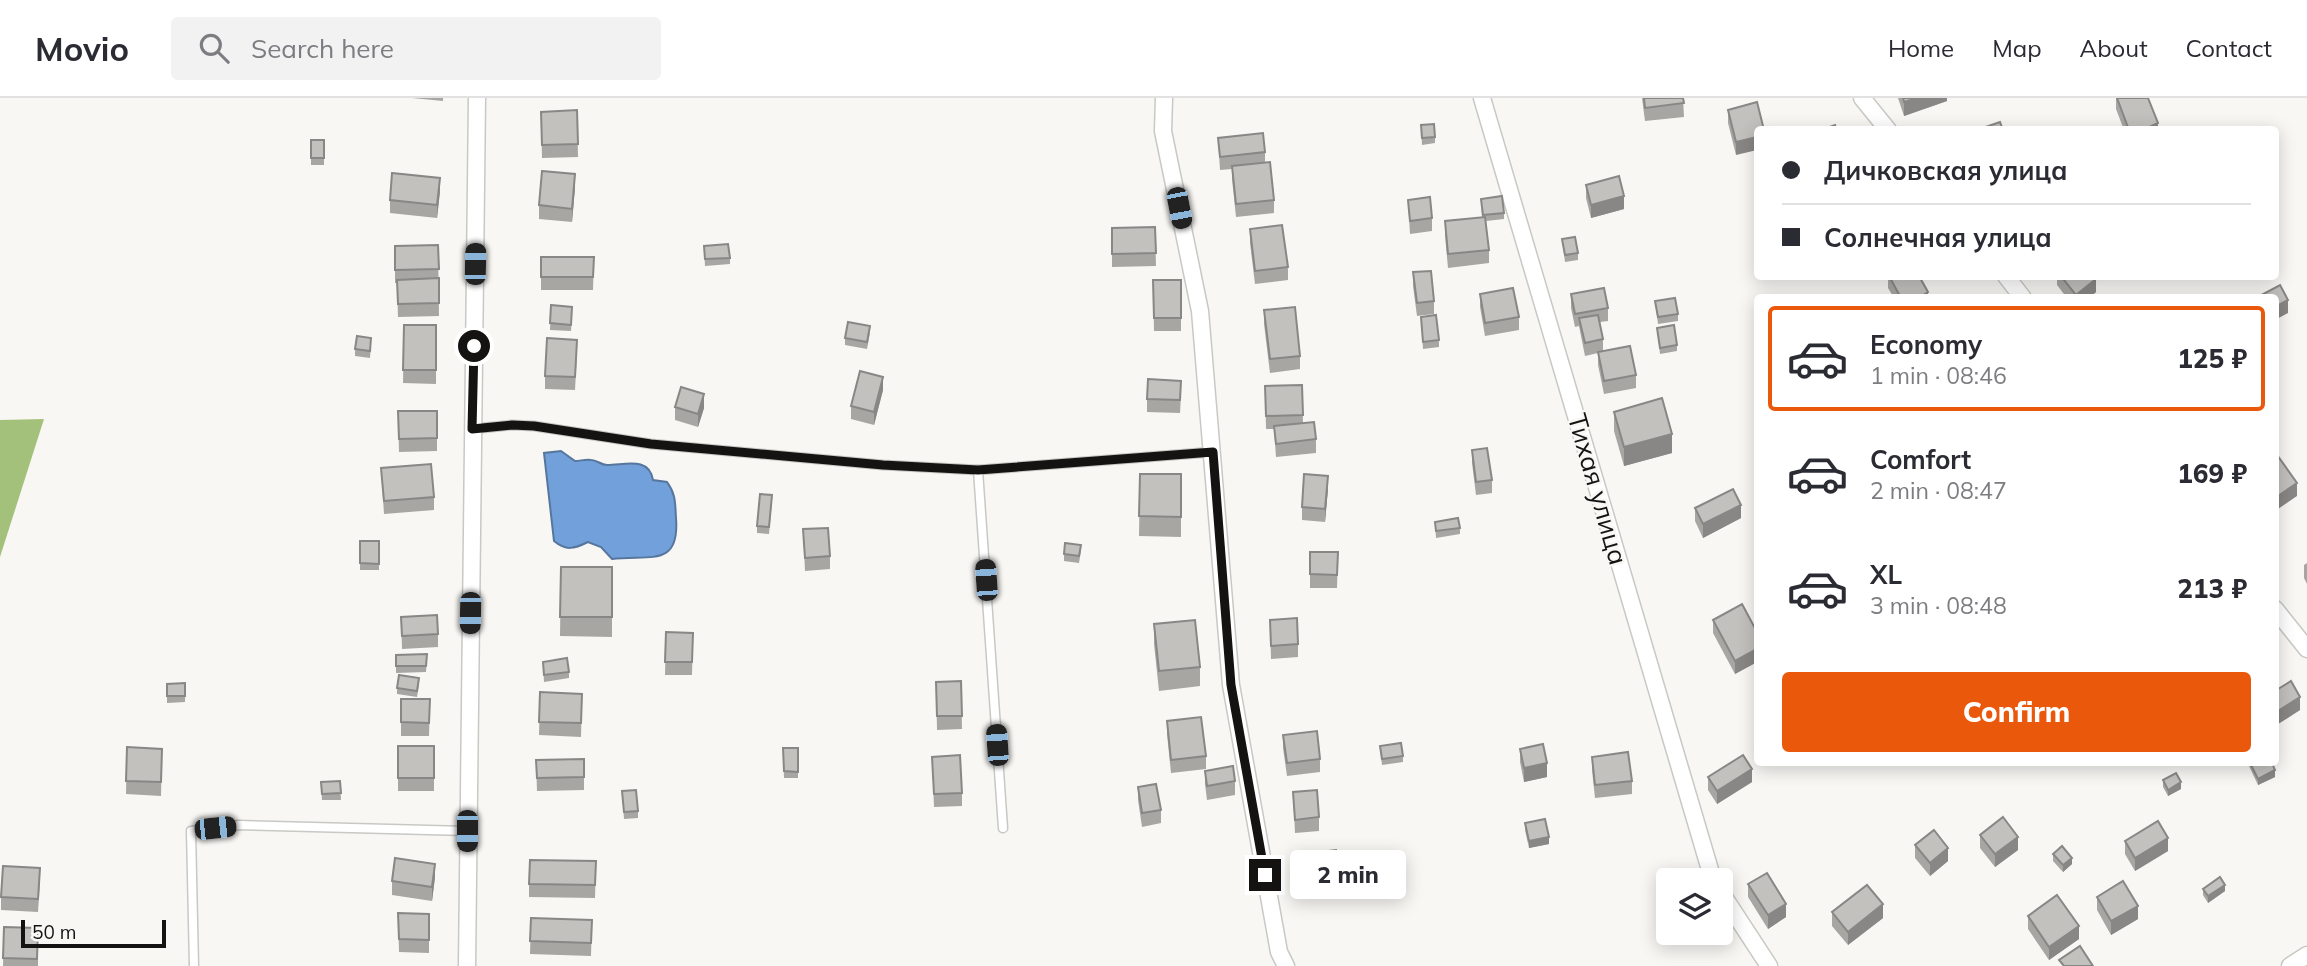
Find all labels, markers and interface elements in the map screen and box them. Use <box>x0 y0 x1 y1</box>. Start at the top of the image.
search box <box>171 17 661 80</box>
text: Movio <box>35 28 129 69</box>
icon: search <box>195 29 233 67</box>
text: Search here <box>251 32 394 65</box>
text: Home <box>1888 33 1954 63</box>
text: Map <box>1992 33 2042 63</box>
text: About <box>2080 33 2148 63</box>
text: Contact <box>2186 33 2272 63</box>
text: Дичковская улица <box>1824 154 2067 187</box>
car <box>1165 185 1194 231</box>
text: Солнечная улица <box>1824 221 2052 254</box>
car <box>465 243 486 285</box>
icon: car <box>1786 327 1849 390</box>
text: Economy <box>1870 328 1982 361</box>
route start <box>458 330 490 362</box>
text: 125 ₽ <box>2177 342 2247 375</box>
text: 1 min · 08:46 <box>1870 361 2007 390</box>
street label: Тихая улица <box>1561 410 1635 568</box>
icon: car <box>1786 442 1849 505</box>
text: Comfort <box>1870 443 1971 476</box>
text: 169 ₽ <box>2177 457 2247 490</box>
text: 2 min · 08:47 <box>1870 476 2007 505</box>
icon: car <box>1786 557 1849 620</box>
car <box>975 558 998 602</box>
text: XL <box>1870 558 1902 591</box>
text: 213 ₽ <box>2177 572 2247 605</box>
text: 3 min · 08:48 <box>1870 591 2007 620</box>
car <box>460 592 481 634</box>
button: Confirm <box>1782 672 2251 752</box>
car <box>986 723 1009 767</box>
car <box>457 810 478 852</box>
car <box>194 815 237 841</box>
callout: 2 min <box>1290 850 1405 900</box>
route end <box>1249 859 1281 891</box>
text: 2 min <box>1317 860 1379 889</box>
map controls <box>1656 868 1733 945</box>
button: layers <box>1656 868 1733 945</box>
scale bar <box>21 917 166 949</box>
text: 50 m <box>32 920 76 944</box>

